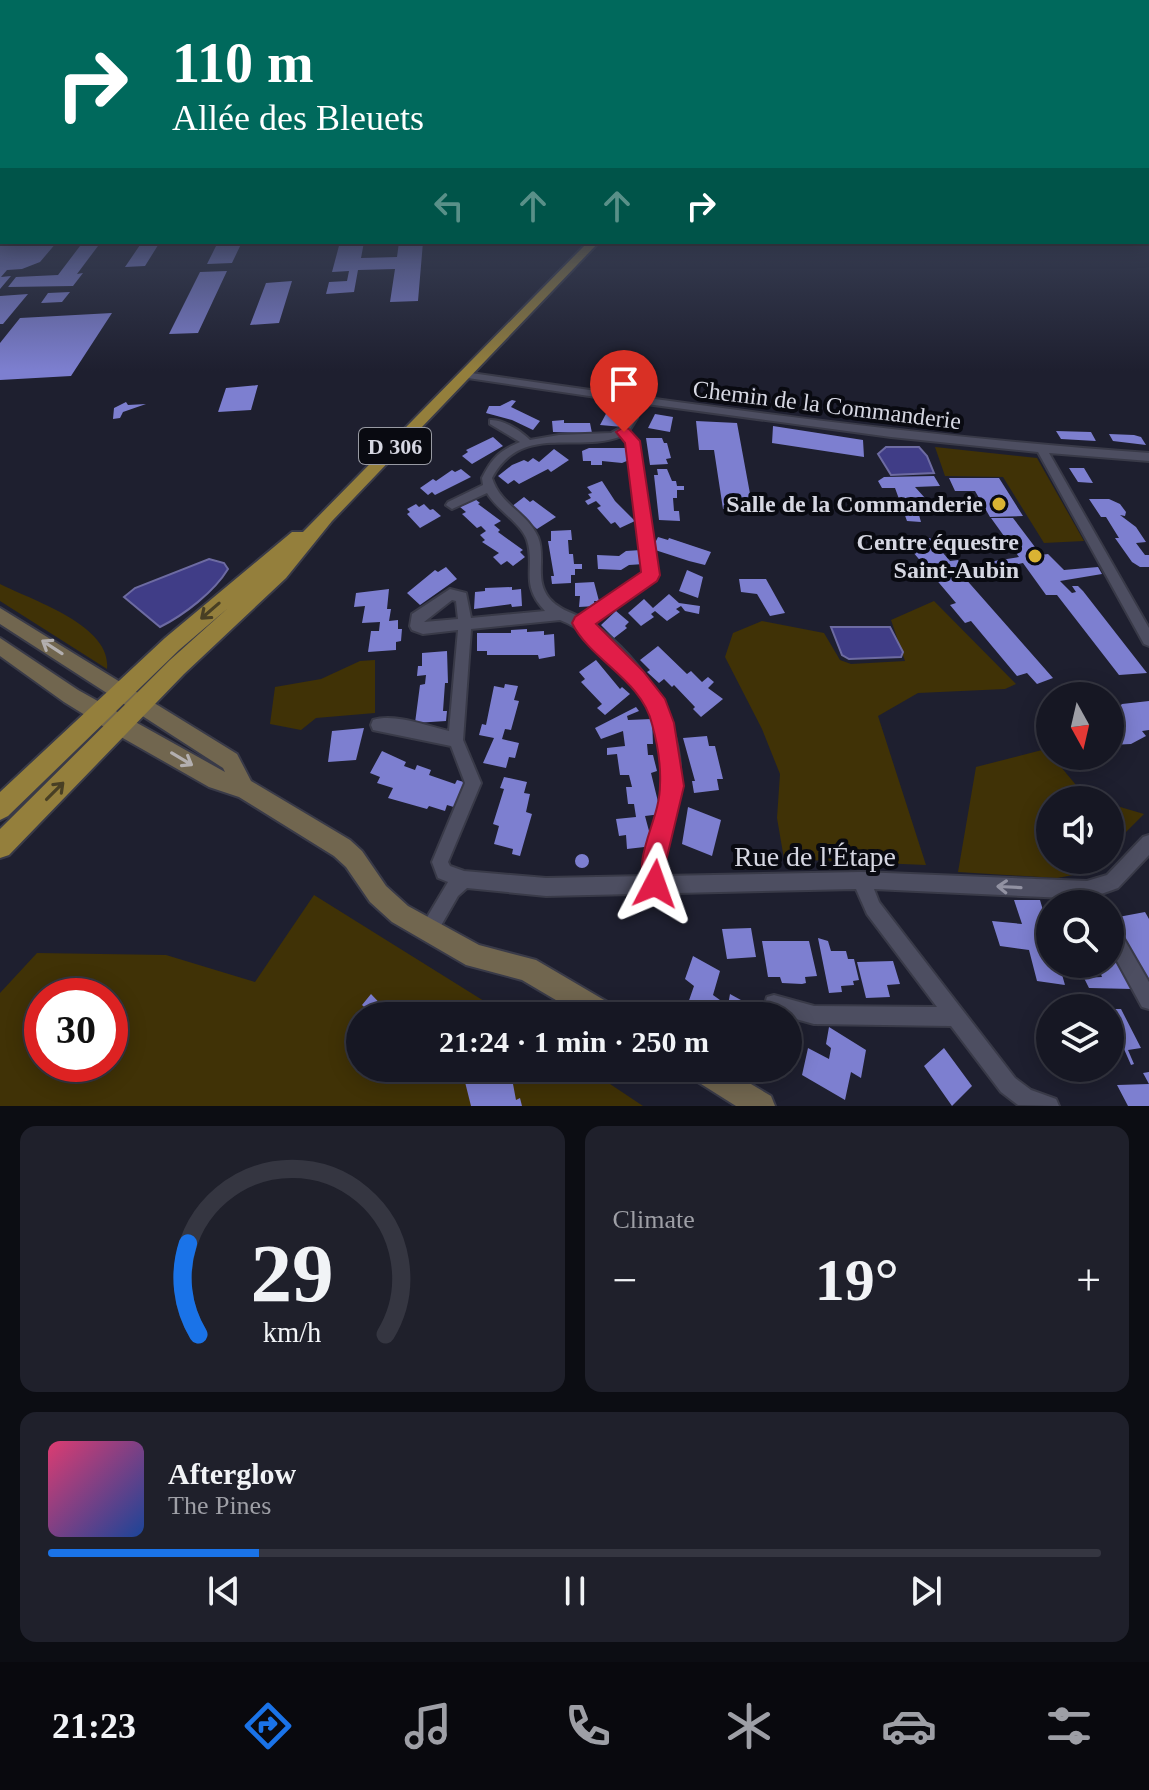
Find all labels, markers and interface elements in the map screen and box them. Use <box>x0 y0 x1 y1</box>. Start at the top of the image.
icon: right <box>40 32 144 136</box>
text: 110 m <box>172 32 314 94</box>
text: Allée des Bleuets <box>172 98 424 138</box>
icon: left <box>427 184 471 228</box>
icon: ahead <box>511 184 555 228</box>
icon: ahead <box>595 184 639 228</box>
icon: right <box>679 184 723 228</box>
pin <box>590 350 658 432</box>
icon: arrive <box>602 362 646 406</box>
street label: Chemin de la Commanderie <box>691 376 963 434</box>
road number: D 306 <box>359 428 431 464</box>
place label: Salle de la Commanderie <box>726 491 983 517</box>
marker: Salle de la Commanderie <box>990 495 1008 513</box>
place label: Centre équestre Saint-Aubin <box>857 529 1019 583</box>
marker: Centre équestre Saint-Aubin <box>1026 547 1044 565</box>
one-way arrow <box>200 602 220 620</box>
one-way arrow <box>41 639 64 655</box>
north arrow <box>1036 682 1124 770</box>
map controls <box>1036 682 1124 1082</box>
one-way arrow <box>170 752 193 768</box>
one-way arrow <box>45 782 64 801</box>
button: sound <box>1036 786 1124 874</box>
street label: Rue de l'Étape <box>734 841 896 872</box>
position arrow <box>613 842 697 926</box>
one-way arrow <box>996 880 1023 895</box>
button: search <box>1036 890 1124 978</box>
speed limit sign: 30 <box>24 978 128 1082</box>
button: layers <box>1036 994 1124 1082</box>
text: 21:24 · 1 min · 250 m <box>439 1025 709 1058</box>
text: Climate <box>613 1205 695 1234</box>
text: 29 <box>251 1227 334 1319</box>
text: 19° <box>815 1247 899 1313</box>
text: − <box>613 1256 637 1305</box>
text: + <box>1076 1256 1101 1305</box>
text: km/h <box>263 1317 322 1348</box>
text: Afterglow <box>168 1457 296 1490</box>
text: The Pines <box>168 1491 271 1520</box>
icon: previous <box>202 1569 246 1613</box>
icon: pause <box>553 1569 597 1613</box>
icon: next <box>904 1569 948 1613</box>
icon: directions <box>240 1698 296 1754</box>
icon: music <box>400 1698 456 1754</box>
icon: phone <box>560 1698 616 1754</box>
icon: climate <box>721 1698 777 1754</box>
icon: car <box>881 1698 937 1754</box>
icon: filters <box>1041 1698 1097 1754</box>
text: 21:23 <box>52 1706 136 1746</box>

